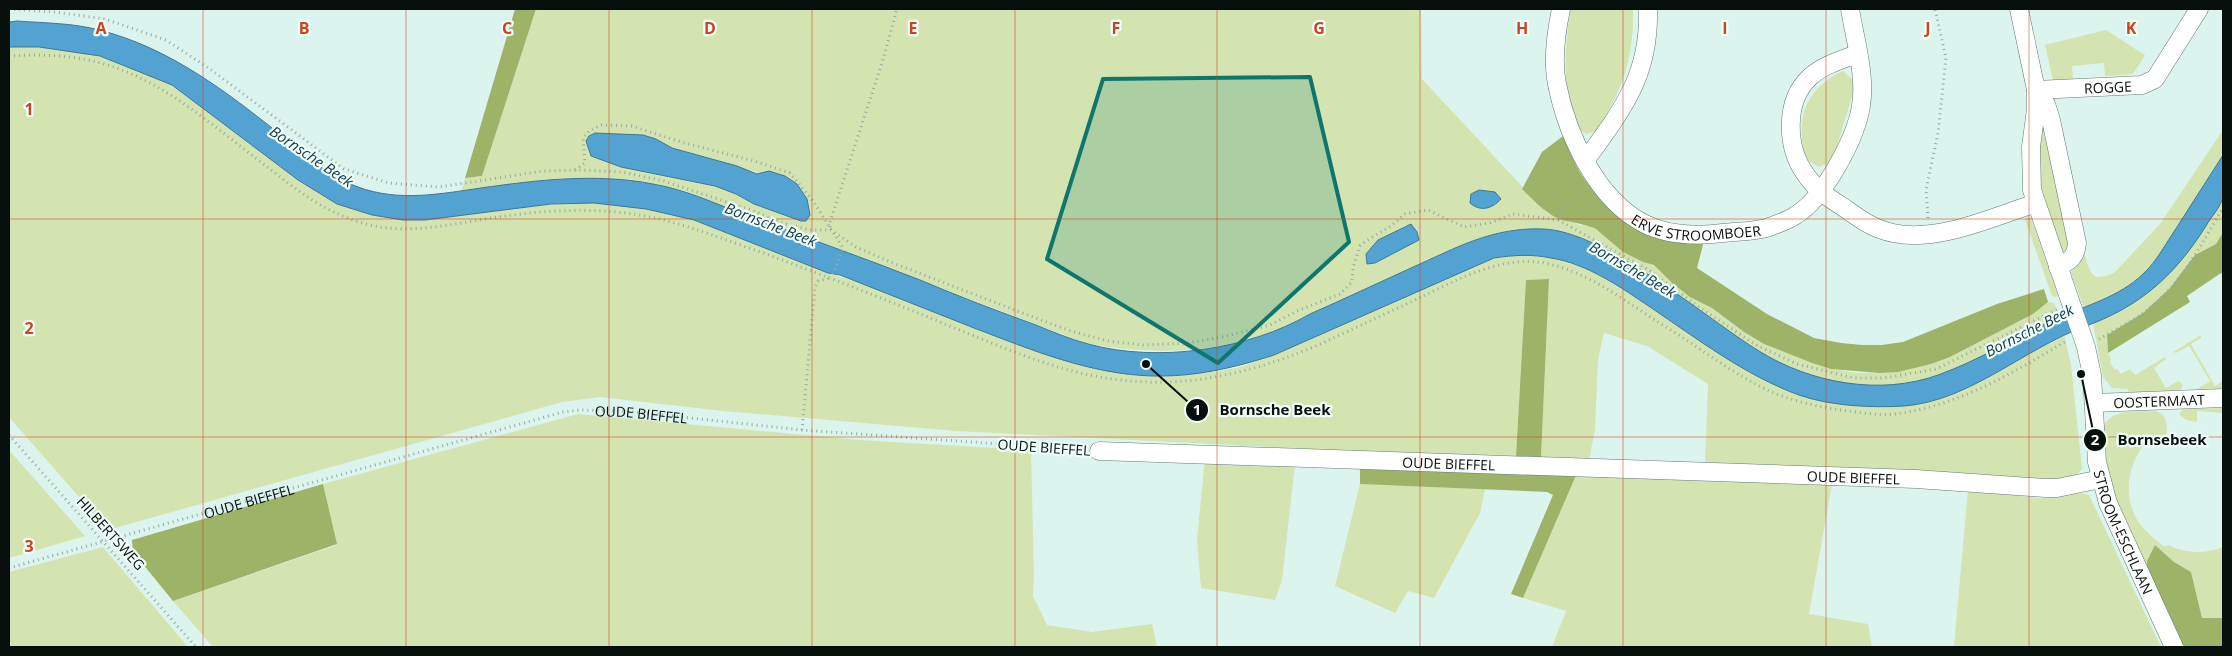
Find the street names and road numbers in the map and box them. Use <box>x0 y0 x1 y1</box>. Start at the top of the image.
street label: ROGGE <box>2084 76 2132 97</box>
street label: ERVE STROOMBOER <box>1628 209 1762 244</box>
street label: OOSTERMAAT <box>2113 389 2205 412</box>
street label: OUDE BIEFFEL <box>595 401 689 427</box>
street label: OUDE BIEFFEL <box>997 434 1091 460</box>
street label: OUDE BIEFFEL <box>1402 452 1496 474</box>
street label: OUDE BIEFFEL <box>1807 466 1900 488</box>
street label: STROOM-ESCHLAAN <box>2090 468 2158 597</box>
street label: OUDE BIEFFEL <box>201 479 296 522</box>
street label: HILBERTSWEG <box>73 492 149 574</box>

